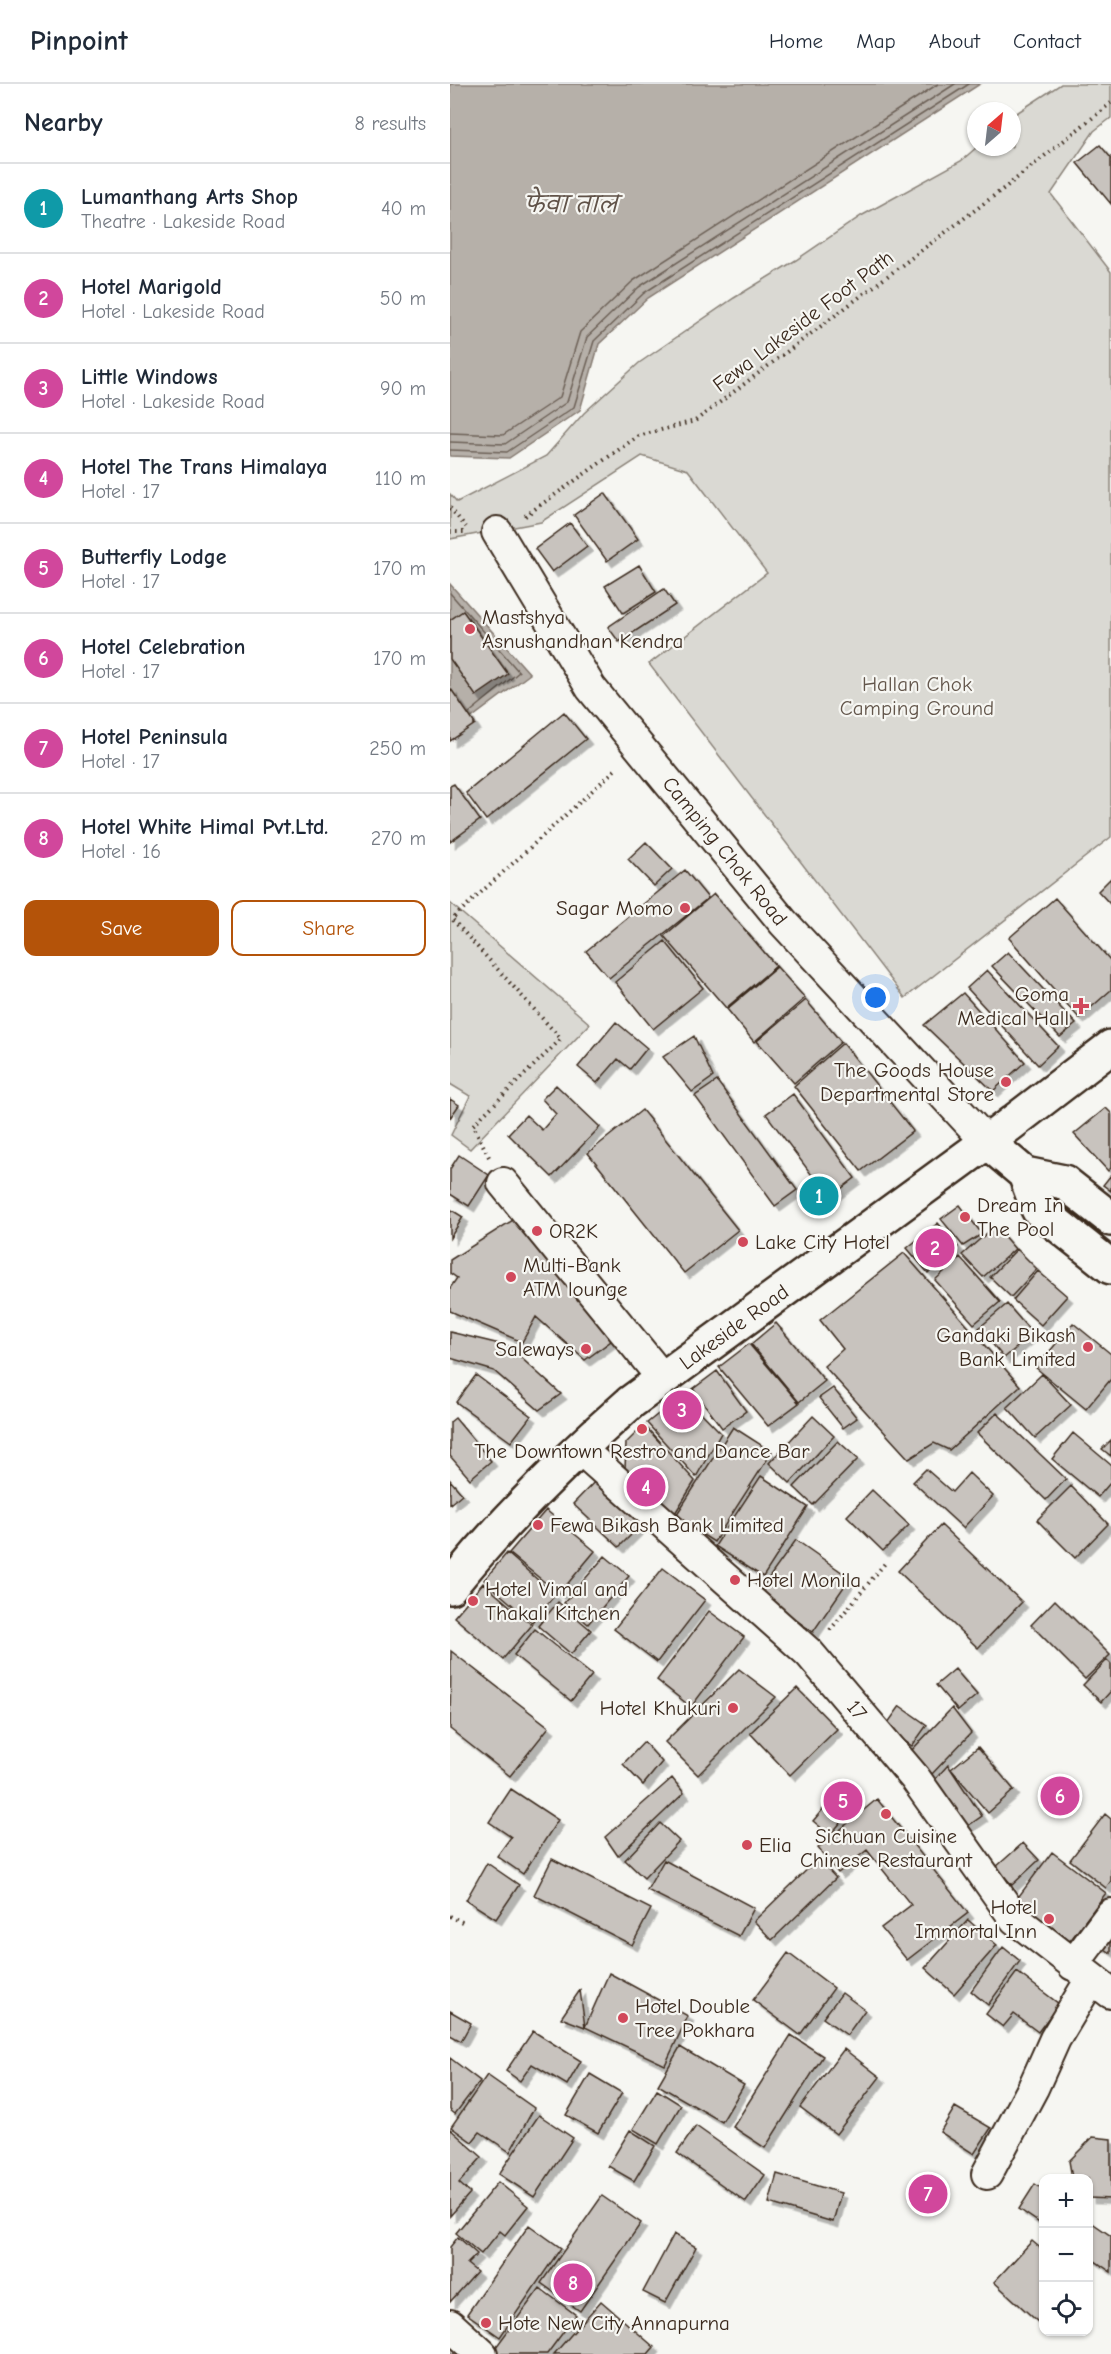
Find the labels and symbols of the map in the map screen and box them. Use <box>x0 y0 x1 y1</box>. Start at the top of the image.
north arrow <box>967 102 1021 156</box>
water label: फेवा ताल <box>524 186 624 218</box>
street label: Fewa Lakeside Foot Path <box>708 245 898 397</box>
place label: Mastshya Asnushandhan Kendra <box>482 605 683 653</box>
marker: Mastshya Asnushandhan Kendra <box>463 622 477 636</box>
park label: Hallan Chok Camping Ground <box>840 672 994 720</box>
street label: Camping Chok Road <box>658 772 792 930</box>
place label: Sagar Momo <box>556 896 673 920</box>
marker: Sagar Momo <box>678 901 692 915</box>
place label: Goma Medical Hall <box>957 982 1069 1030</box>
your location <box>861 983 890 1012</box>
marker: Goma Medical Hall <box>1074 999 1088 1013</box>
place label: The Goods House Departmental Store <box>820 1058 994 1106</box>
marker: The Goods House Departmental Store <box>999 1075 1013 1089</box>
pin: 1 <box>800 1174 838 1218</box>
place label: Dream In The Pool <box>977 1193 1064 1241</box>
marker: Dream In The Pool <box>958 1210 972 1224</box>
place label: OR2K <box>549 1219 598 1243</box>
marker: OR2K <box>530 1224 544 1238</box>
pin: 2 <box>916 1226 954 1270</box>
place label: Lake City Hotel <box>755 1230 890 1254</box>
marker: Lake City Hotel <box>736 1235 750 1249</box>
place label: Multi-Bank ATM lounge <box>523 1253 628 1301</box>
marker: Multi-Bank ATM lounge <box>504 1270 518 1284</box>
street label: Lakeside Road <box>675 1279 793 1375</box>
place label: Gandaki Bikash Bank Limited <box>936 1323 1076 1371</box>
place label: Saleways <box>495 1337 574 1361</box>
marker: Gandaki Bikash Bank Limited <box>1081 1340 1095 1354</box>
marker: Saleways <box>579 1342 593 1356</box>
pin: 3 <box>662 1388 702 1432</box>
marker: The Downtown Restro and Dance Bar <box>635 1422 649 1436</box>
place label: The Downtown Restro and Dance Bar <box>474 1439 810 1463</box>
pin: 4 <box>626 1464 666 1510</box>
place label: Fewa Bikash Bank Limited <box>550 1513 784 1537</box>
marker: Fewa Bikash Bank Limited <box>531 1518 545 1532</box>
place label: Hotel Monila <box>747 1568 861 1592</box>
marker: Hotel Monila <box>728 1573 742 1587</box>
place label: Hotel Vimal and Thakali Kitchen <box>485 1577 628 1625</box>
marker: Hotel Vimal and Thakali Kitchen <box>466 1594 480 1608</box>
street label: 17 <box>842 1695 872 1725</box>
place label: Hotel Khukuri <box>600 1696 721 1720</box>
marker: Hotel Khukuri <box>726 1701 740 1715</box>
pin: 6 <box>1040 1774 1080 1818</box>
pin: 5 <box>824 1778 862 1824</box>
marker: Sichuan Cuisine Chinese Restaurant <box>879 1807 893 1821</box>
place label: Sichuan Cuisine Chinese Restaurant <box>800 1824 973 1872</box>
place label: Elia <box>759 1833 792 1857</box>
marker: Elia <box>740 1838 754 1852</box>
place label: Hotel Immortal Inn <box>915 1895 1037 1943</box>
marker: Hotel Immortal Inn <box>1042 1912 1056 1926</box>
place label: Hotel Double Tree Pokhara <box>635 1994 755 2042</box>
marker: Hotel Double Tree Pokhara <box>616 2011 630 2025</box>
pin: 7 <box>908 2172 948 2216</box>
pin: 8 <box>554 2260 592 2306</box>
place label: Hote New City Annapurna <box>498 2311 730 2335</box>
marker: Hote New City Annapurna <box>479 2316 493 2330</box>

